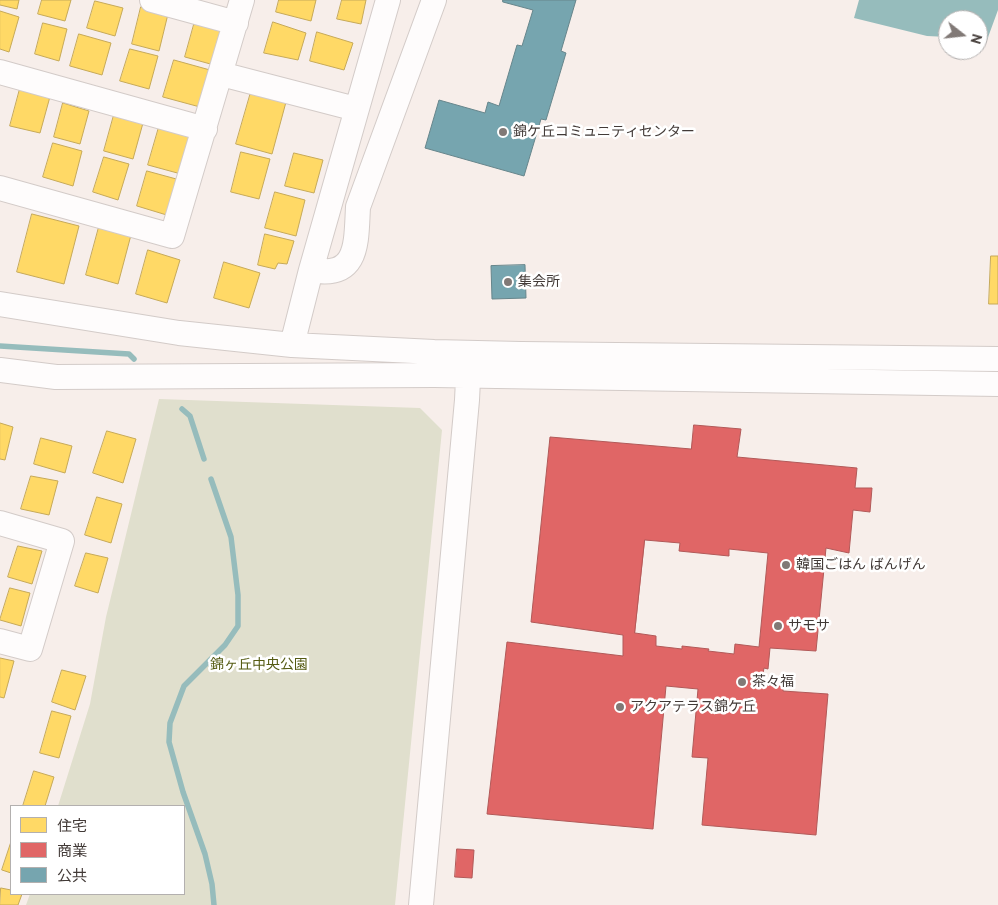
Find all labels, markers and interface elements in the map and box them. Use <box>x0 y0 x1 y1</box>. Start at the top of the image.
north arrow <box>938 10 988 60</box>
text: N <box>967 32 986 46</box>
place label: 錦ケ丘コミュニティセンター <box>513 124 695 140</box>
marker: 錦ケ丘コミュニティセンター <box>497 126 509 138</box>
place label: 集会所 <box>518 274 560 290</box>
marker: 集会所 <box>502 276 514 288</box>
place label: 韓国ごはん ばんげん <box>796 557 926 573</box>
marker: 韓国ごはん ばんげん <box>780 559 792 571</box>
place label: サモサ <box>788 618 830 634</box>
marker: サモサ <box>772 620 784 632</box>
park label: 錦ヶ丘中央公園 <box>210 657 308 673</box>
place label: 茶々福 <box>752 674 794 690</box>
marker: 茶々福 <box>736 676 748 688</box>
place label: アクアテラス錦ケ丘 <box>630 699 756 715</box>
marker: アクアテラス錦ケ丘 <box>614 701 626 713</box>
legend <box>10 805 185 895</box>
text: 住宅 <box>57 816 87 835</box>
text: 商業 <box>57 841 87 860</box>
text: 公共 <box>57 866 87 885</box>

